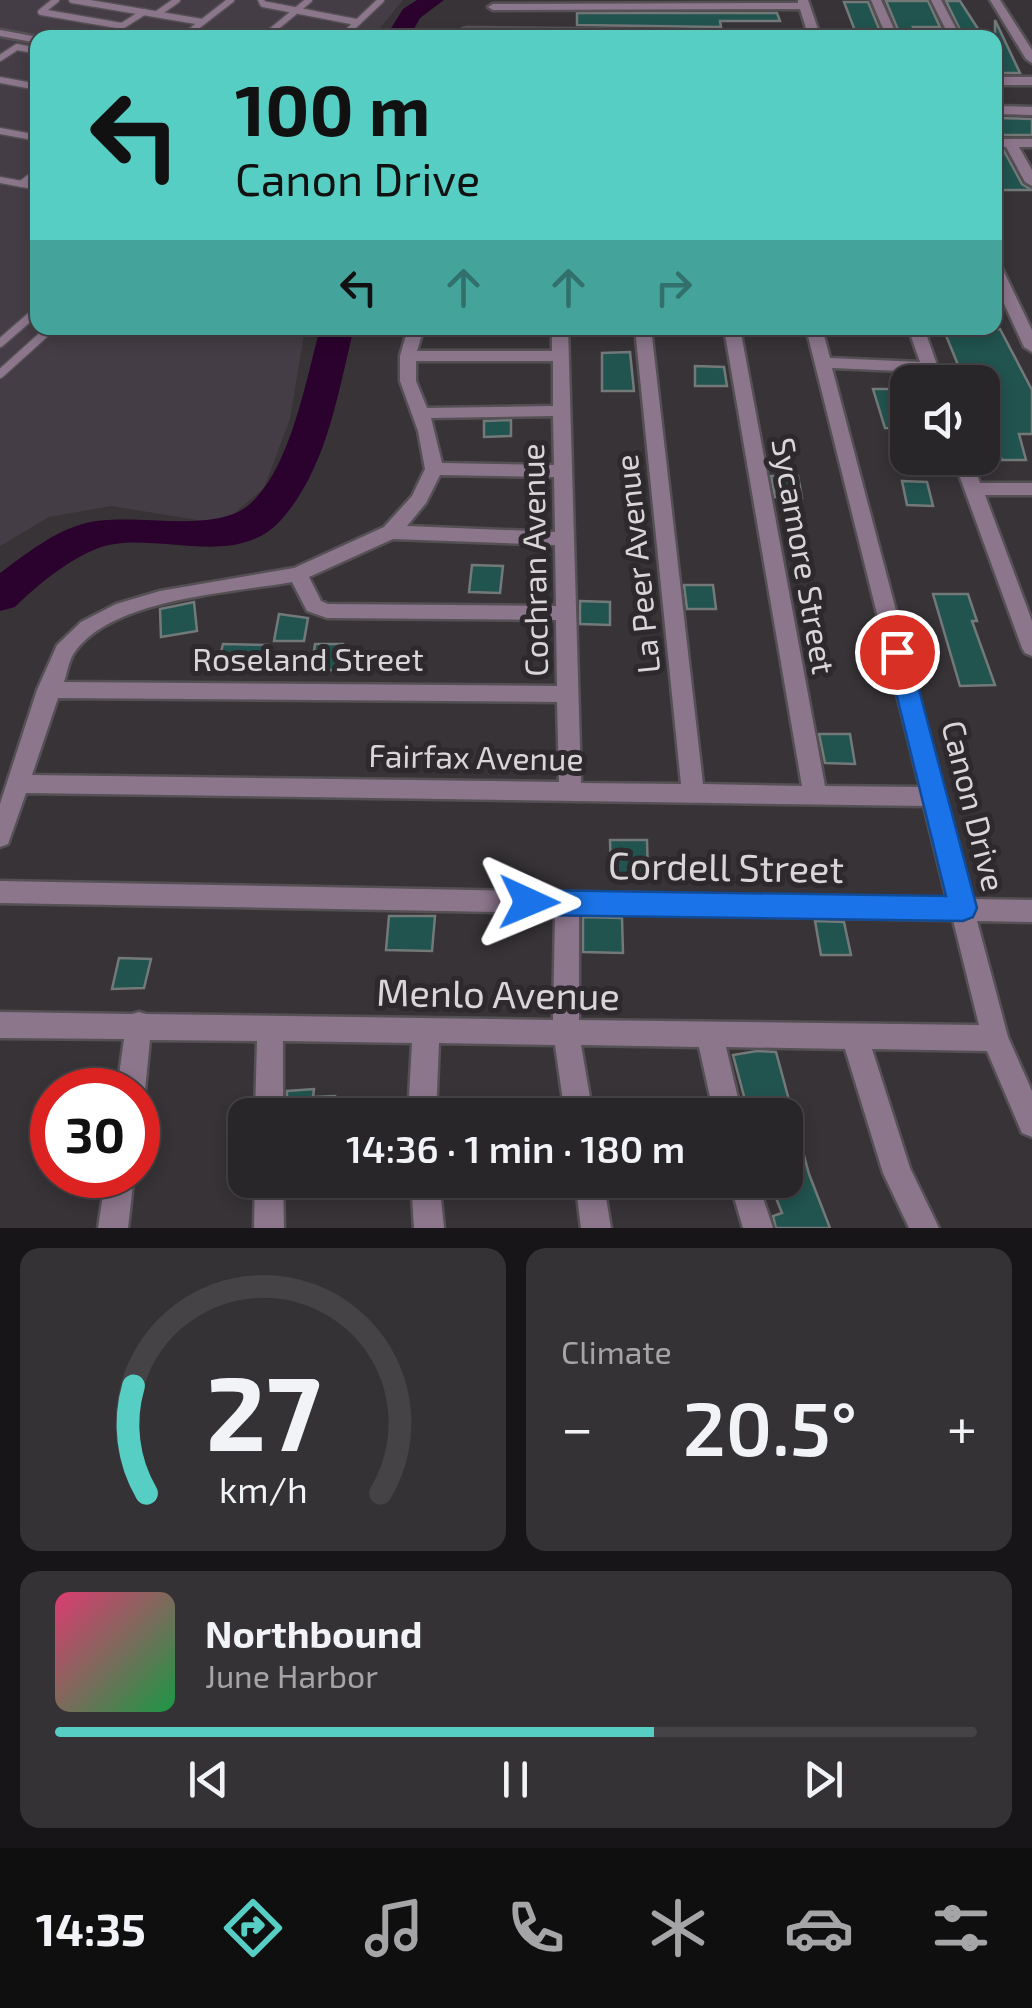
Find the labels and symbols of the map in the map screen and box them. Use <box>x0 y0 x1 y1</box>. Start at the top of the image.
street label: Sycamore Street <box>765 434 844 677</box>
street label: Cochran Avenue <box>512 443 554 677</box>
street label: La Peer Avenue <box>606 453 666 676</box>
pin <box>855 610 940 695</box>
street label: Roseland Street <box>192 639 424 677</box>
street label: Canon Drive <box>935 716 1014 895</box>
street label: Fairfax Avenue <box>368 735 584 777</box>
street label: Cordell Street <box>608 841 844 891</box>
position arrow <box>477 850 581 954</box>
street label: Menlo Avenue <box>376 968 620 1018</box>
speed limit sign: 30 <box>30 1068 160 1198</box>

